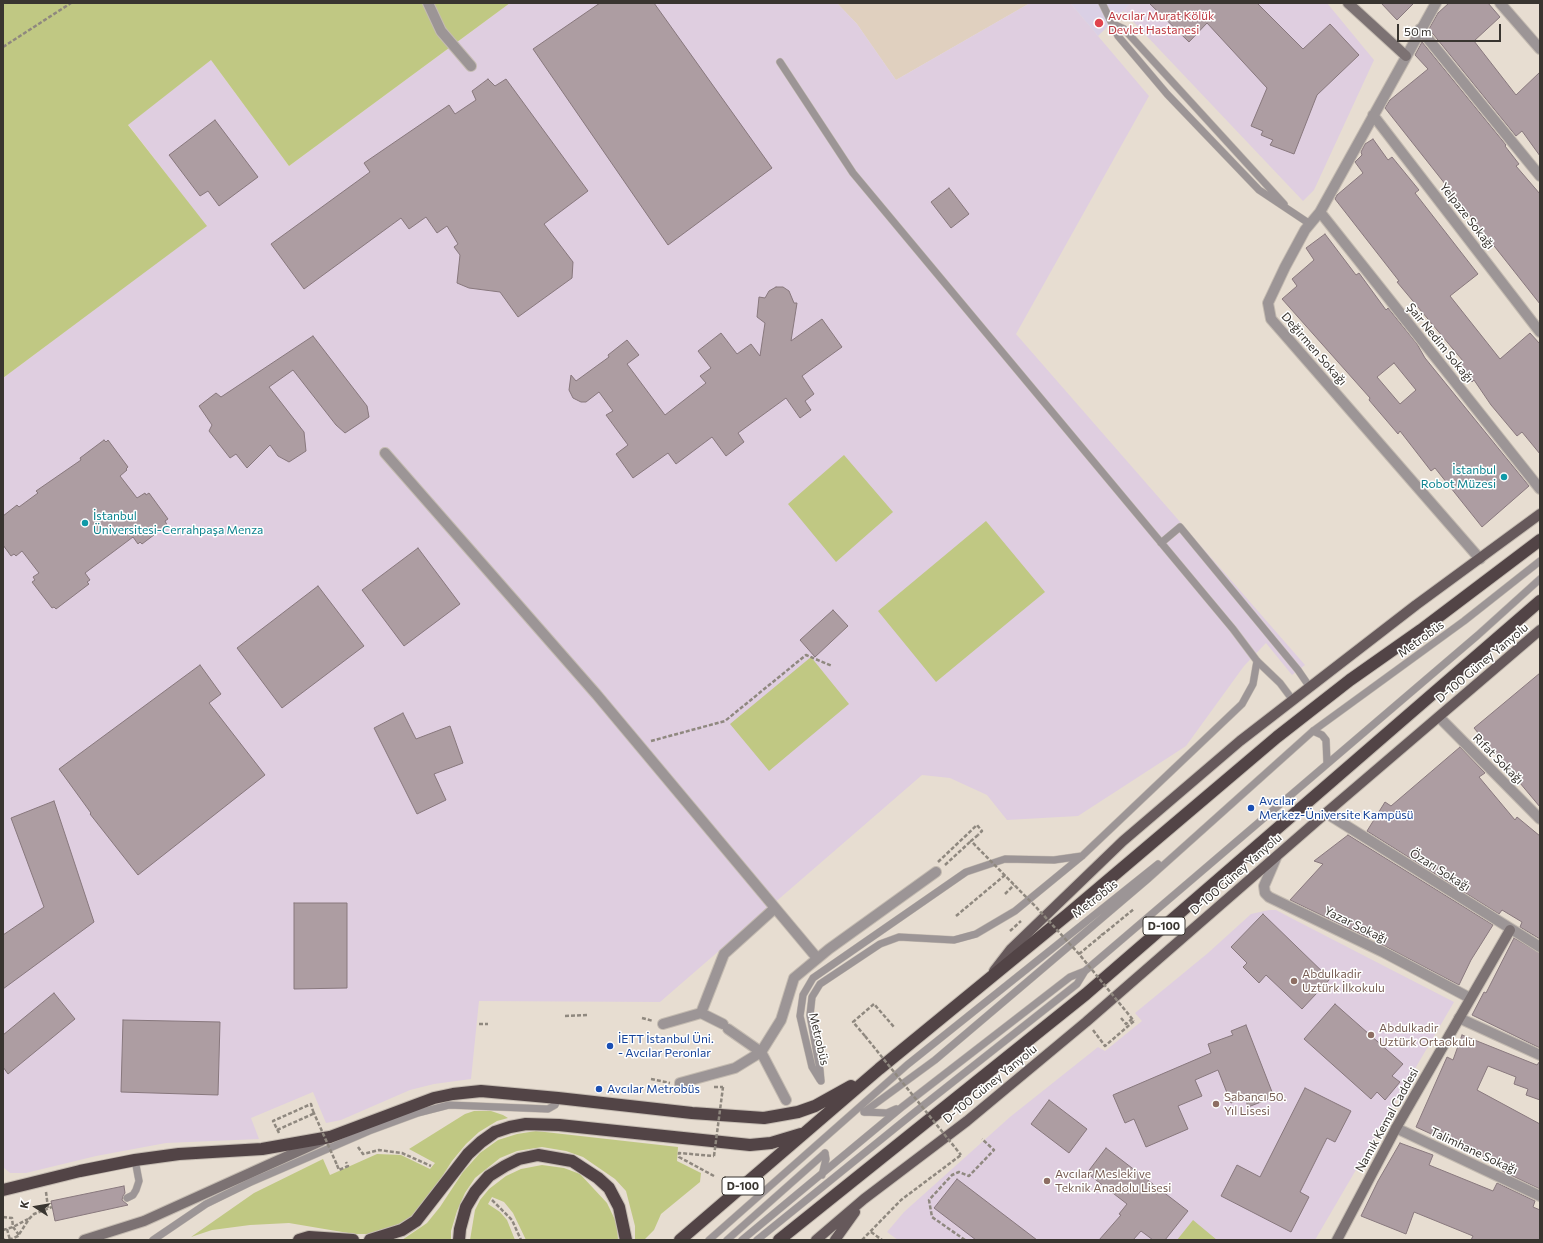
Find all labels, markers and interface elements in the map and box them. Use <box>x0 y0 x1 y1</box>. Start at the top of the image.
place label: Avcılar Murat Kölük Devlet Hastanesi <box>1108 9 1215 37</box>
scale bar <box>1399 16 1503 42</box>
marker: Avcılar Murat Kölük Devlet Hastanesi <box>1093 17 1105 29</box>
text: 50 m <box>1404 24 1432 38</box>
street label: Yelpaze Sokağı <box>1437 180 1497 252</box>
street label: Şair Nedim Sokağı <box>1403 300 1477 386</box>
street label: Değirmen Sokağı <box>1278 310 1350 388</box>
place label: İstanbul Robot Müzesi <box>1421 463 1496 491</box>
marker: İstanbul Robot Müzesi <box>1499 472 1509 482</box>
place label: İstanbul Üniversitesi-Cerrahpaşa Menza <box>93 509 263 537</box>
marker: İstanbul Üniversitesi-Cerrahpaşa Menza <box>80 518 90 528</box>
street label: Metrobüs <box>1395 617 1447 661</box>
street label: D-100 Güney Yanyolu <box>1433 620 1531 706</box>
street label: Rıfat Sokağı <box>1470 731 1526 787</box>
place label: Avcılar Merkez-Üniversite Kampüsü <box>1259 794 1414 822</box>
marker: Avcılar Merkez-Üniversite Kampüsü <box>1246 803 1256 813</box>
street label: D-100 Güney Yanyolu <box>1187 830 1285 918</box>
street label: Özarı Sokağı <box>1407 846 1473 894</box>
street label: Metrobüs <box>1069 877 1121 921</box>
street label: Yazar Sokağı <box>1322 903 1390 947</box>
road number: D-100 <box>1143 917 1185 935</box>
place label: Abdulkadir Uztürk İlkokulu <box>1302 967 1385 995</box>
marker: Abdulkadir Uztürk İlkokulu <box>1289 976 1299 986</box>
street label: Metrobüs <box>806 1011 832 1067</box>
place label: Abdulkadir Uztürk Ortaokulu <box>1379 1021 1475 1049</box>
marker: Abdulkadir Uztürk Ortaokulu <box>1366 1030 1376 1040</box>
place label: İETT İstanbul Üni. - Avcılar Peronlar <box>618 1032 714 1060</box>
marker: İETT İstanbul Üni. - Avcılar Peronlar <box>605 1041 615 1051</box>
street label: D-100 Güney Yanyolu <box>940 1042 1040 1126</box>
street label: Namık Kemal Caddesi <box>1352 1065 1422 1175</box>
place label: Avcılar Metrobüs <box>607 1082 700 1096</box>
marker: Avcılar Metrobüs <box>594 1084 604 1094</box>
place label: Sabancı 50. Yıl Lisesi <box>1224 1090 1286 1118</box>
marker: Sabancı 50. Yıl Lisesi <box>1211 1099 1221 1109</box>
street label: Talimhane Sokağı <box>1428 1124 1520 1178</box>
place label: Avcılar Mesleki ve Teknik Anadolu Lisesi <box>1055 1167 1171 1195</box>
marker: Avcılar Mesleki ve Teknik Anadolu Lisesi <box>1042 1176 1052 1186</box>
road number: D-100 <box>722 1177 764 1195</box>
north arrow <box>16 1187 56 1227</box>
text: K <box>17 1199 31 1210</box>

